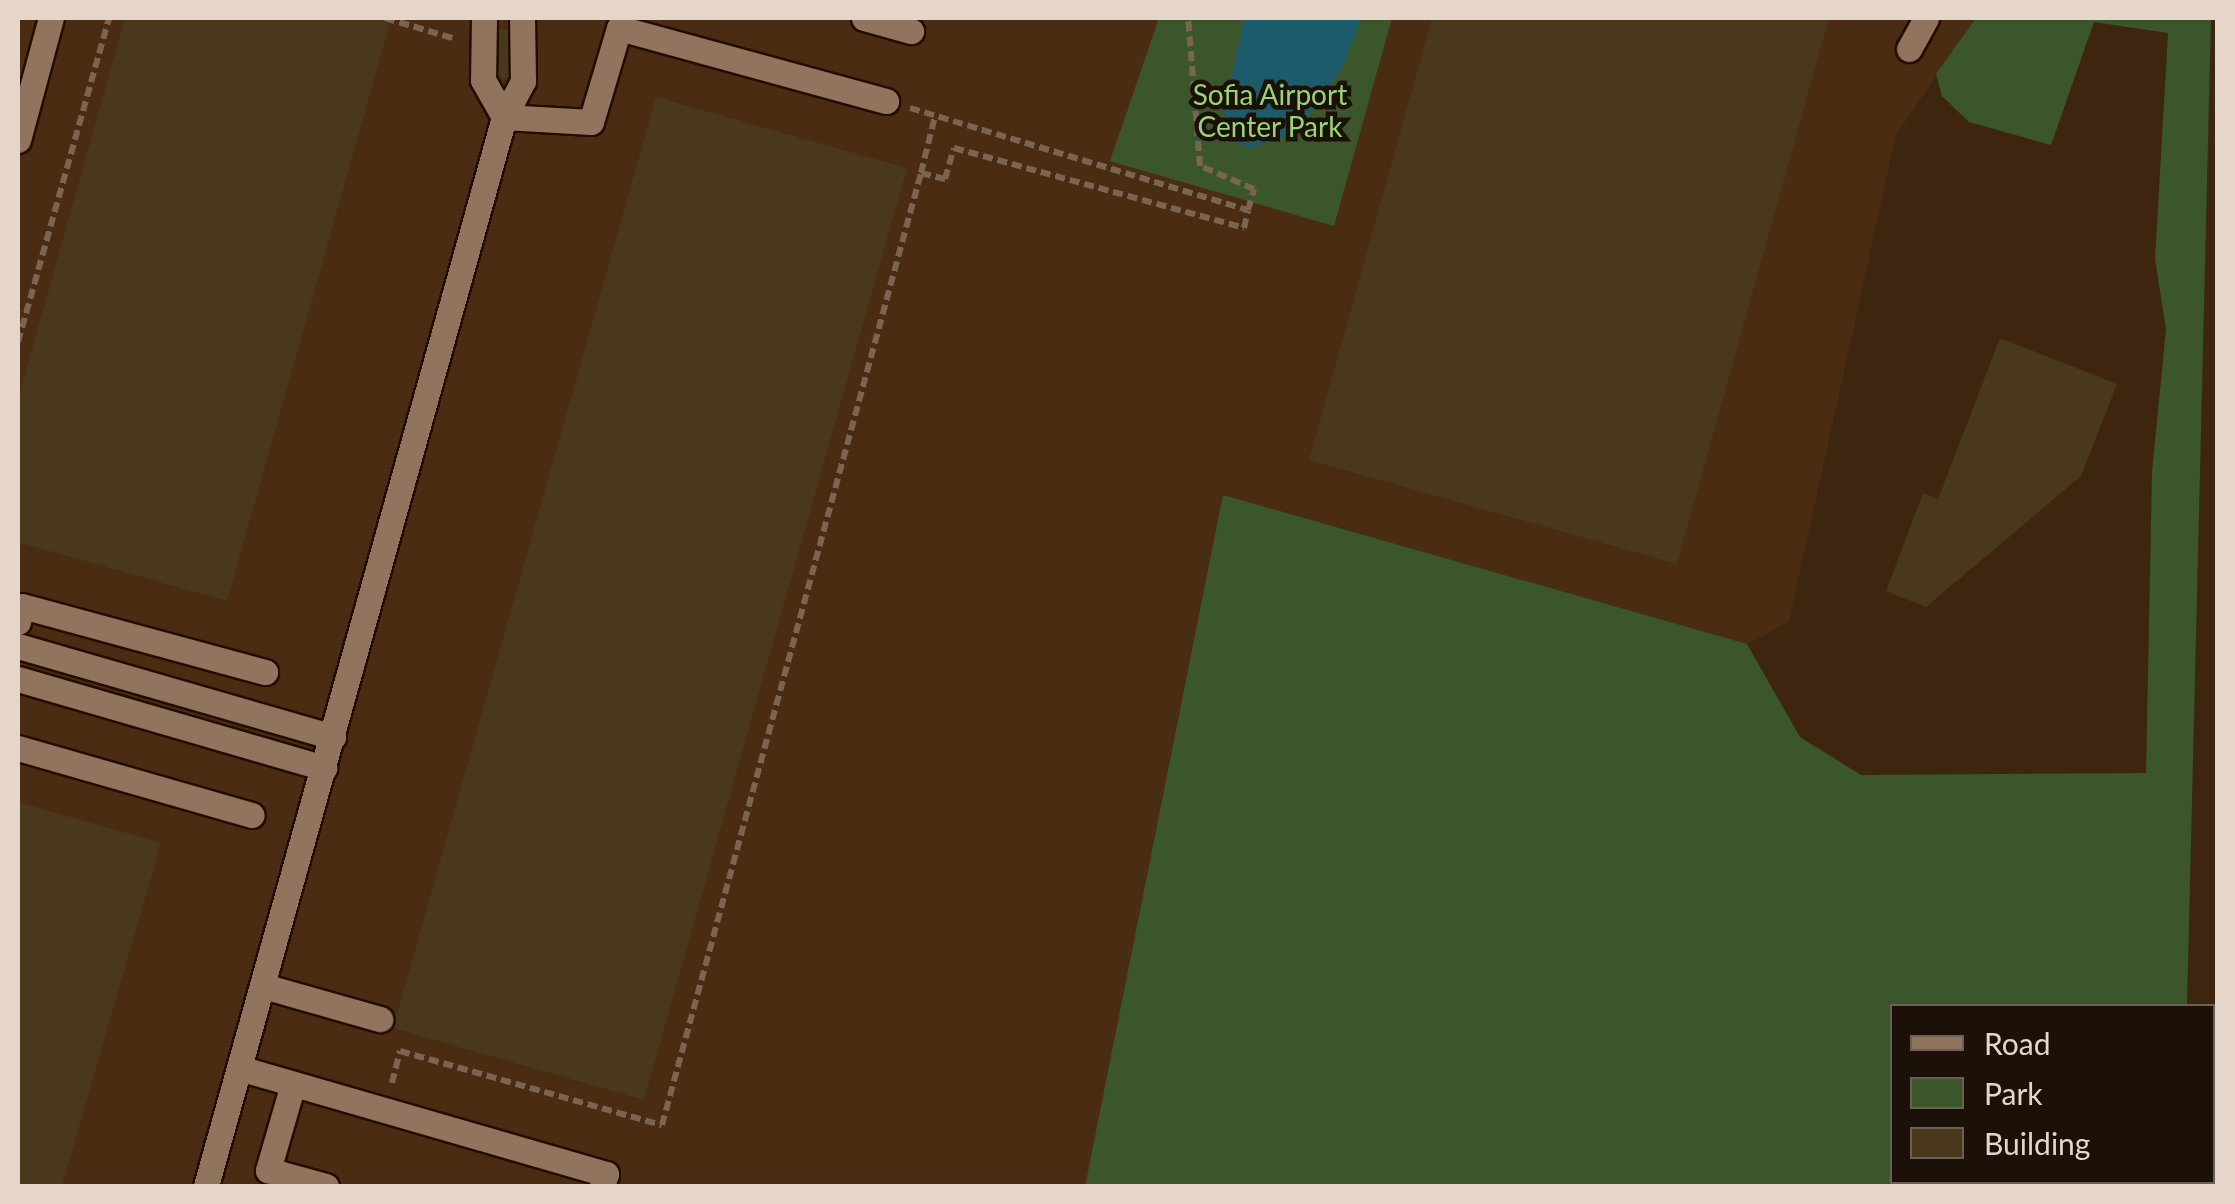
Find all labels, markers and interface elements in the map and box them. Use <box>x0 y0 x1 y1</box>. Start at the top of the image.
park label: Sofia Airport Center Park <box>1192 77 1348 143</box>
legend <box>1890 1004 2215 1184</box>
text: Road <box>1984 1025 2051 1061</box>
text: Park <box>1984 1075 2043 1111</box>
text: Building <box>1984 1125 2090 1161</box>

